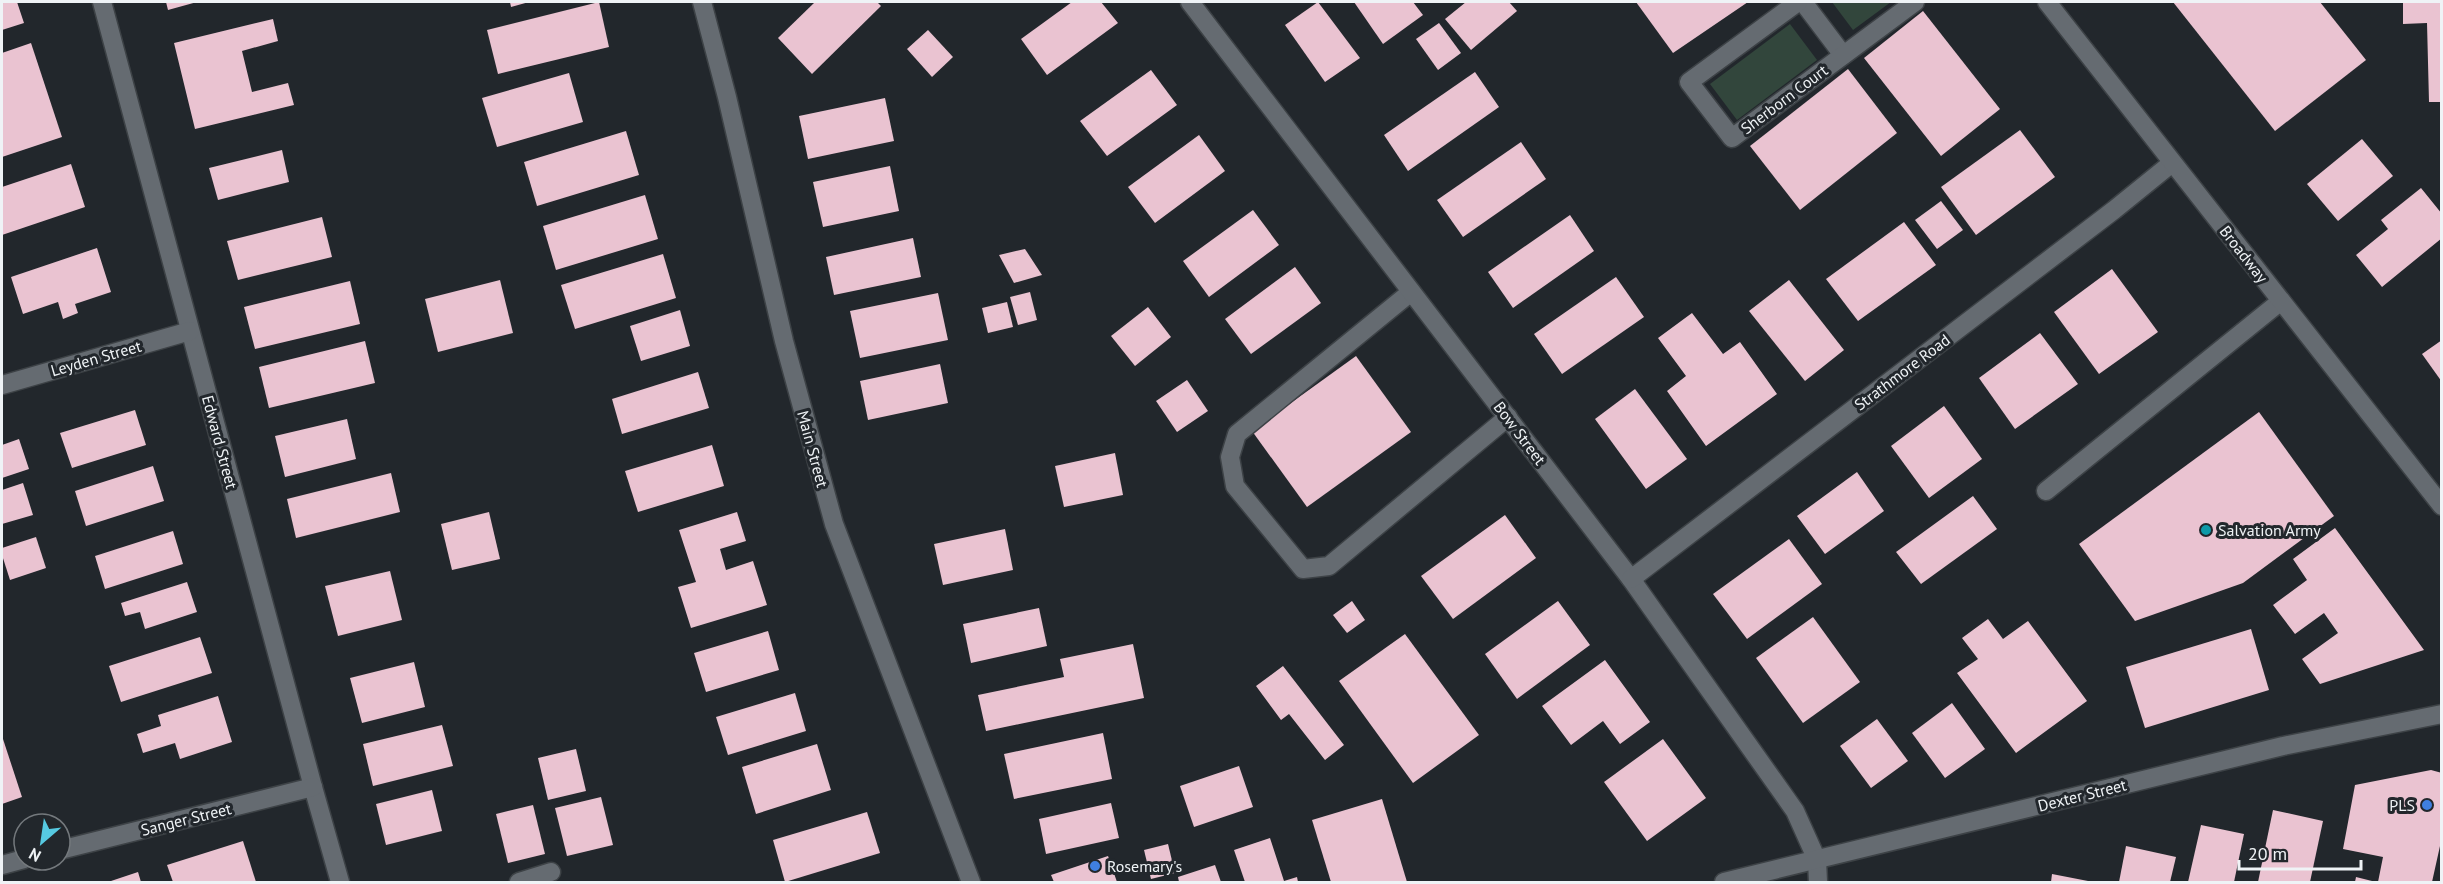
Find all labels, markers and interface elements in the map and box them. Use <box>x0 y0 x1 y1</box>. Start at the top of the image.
street label: Sherborn Court <box>1737 59 1832 138</box>
street label: Broadway <box>2215 221 2273 287</box>
street label: Strathmore Road <box>1850 329 1954 415</box>
street label: Leyden Street <box>48 335 144 380</box>
street label: Edward Street <box>198 393 242 492</box>
street label: Bow Street <box>1490 397 1551 469</box>
street label: Main Street <box>793 408 833 490</box>
place label: Salvation Army <box>2218 520 2321 540</box>
marker: Salvation Army <box>2199 523 2213 537</box>
street label: Dexter Street <box>2036 774 2129 816</box>
place label: PLS <box>2389 795 2415 815</box>
street label: Sanger Street <box>139 798 234 840</box>
marker: PLS <box>2420 798 2434 812</box>
north arrow <box>12 812 72 872</box>
scale bar <box>2239 833 2360 871</box>
text: 20 m <box>2248 842 2287 865</box>
text: N <box>25 844 44 866</box>
place label: Rosemary's <box>1107 856 1183 876</box>
marker: Rosemary's <box>1088 859 1102 873</box>

